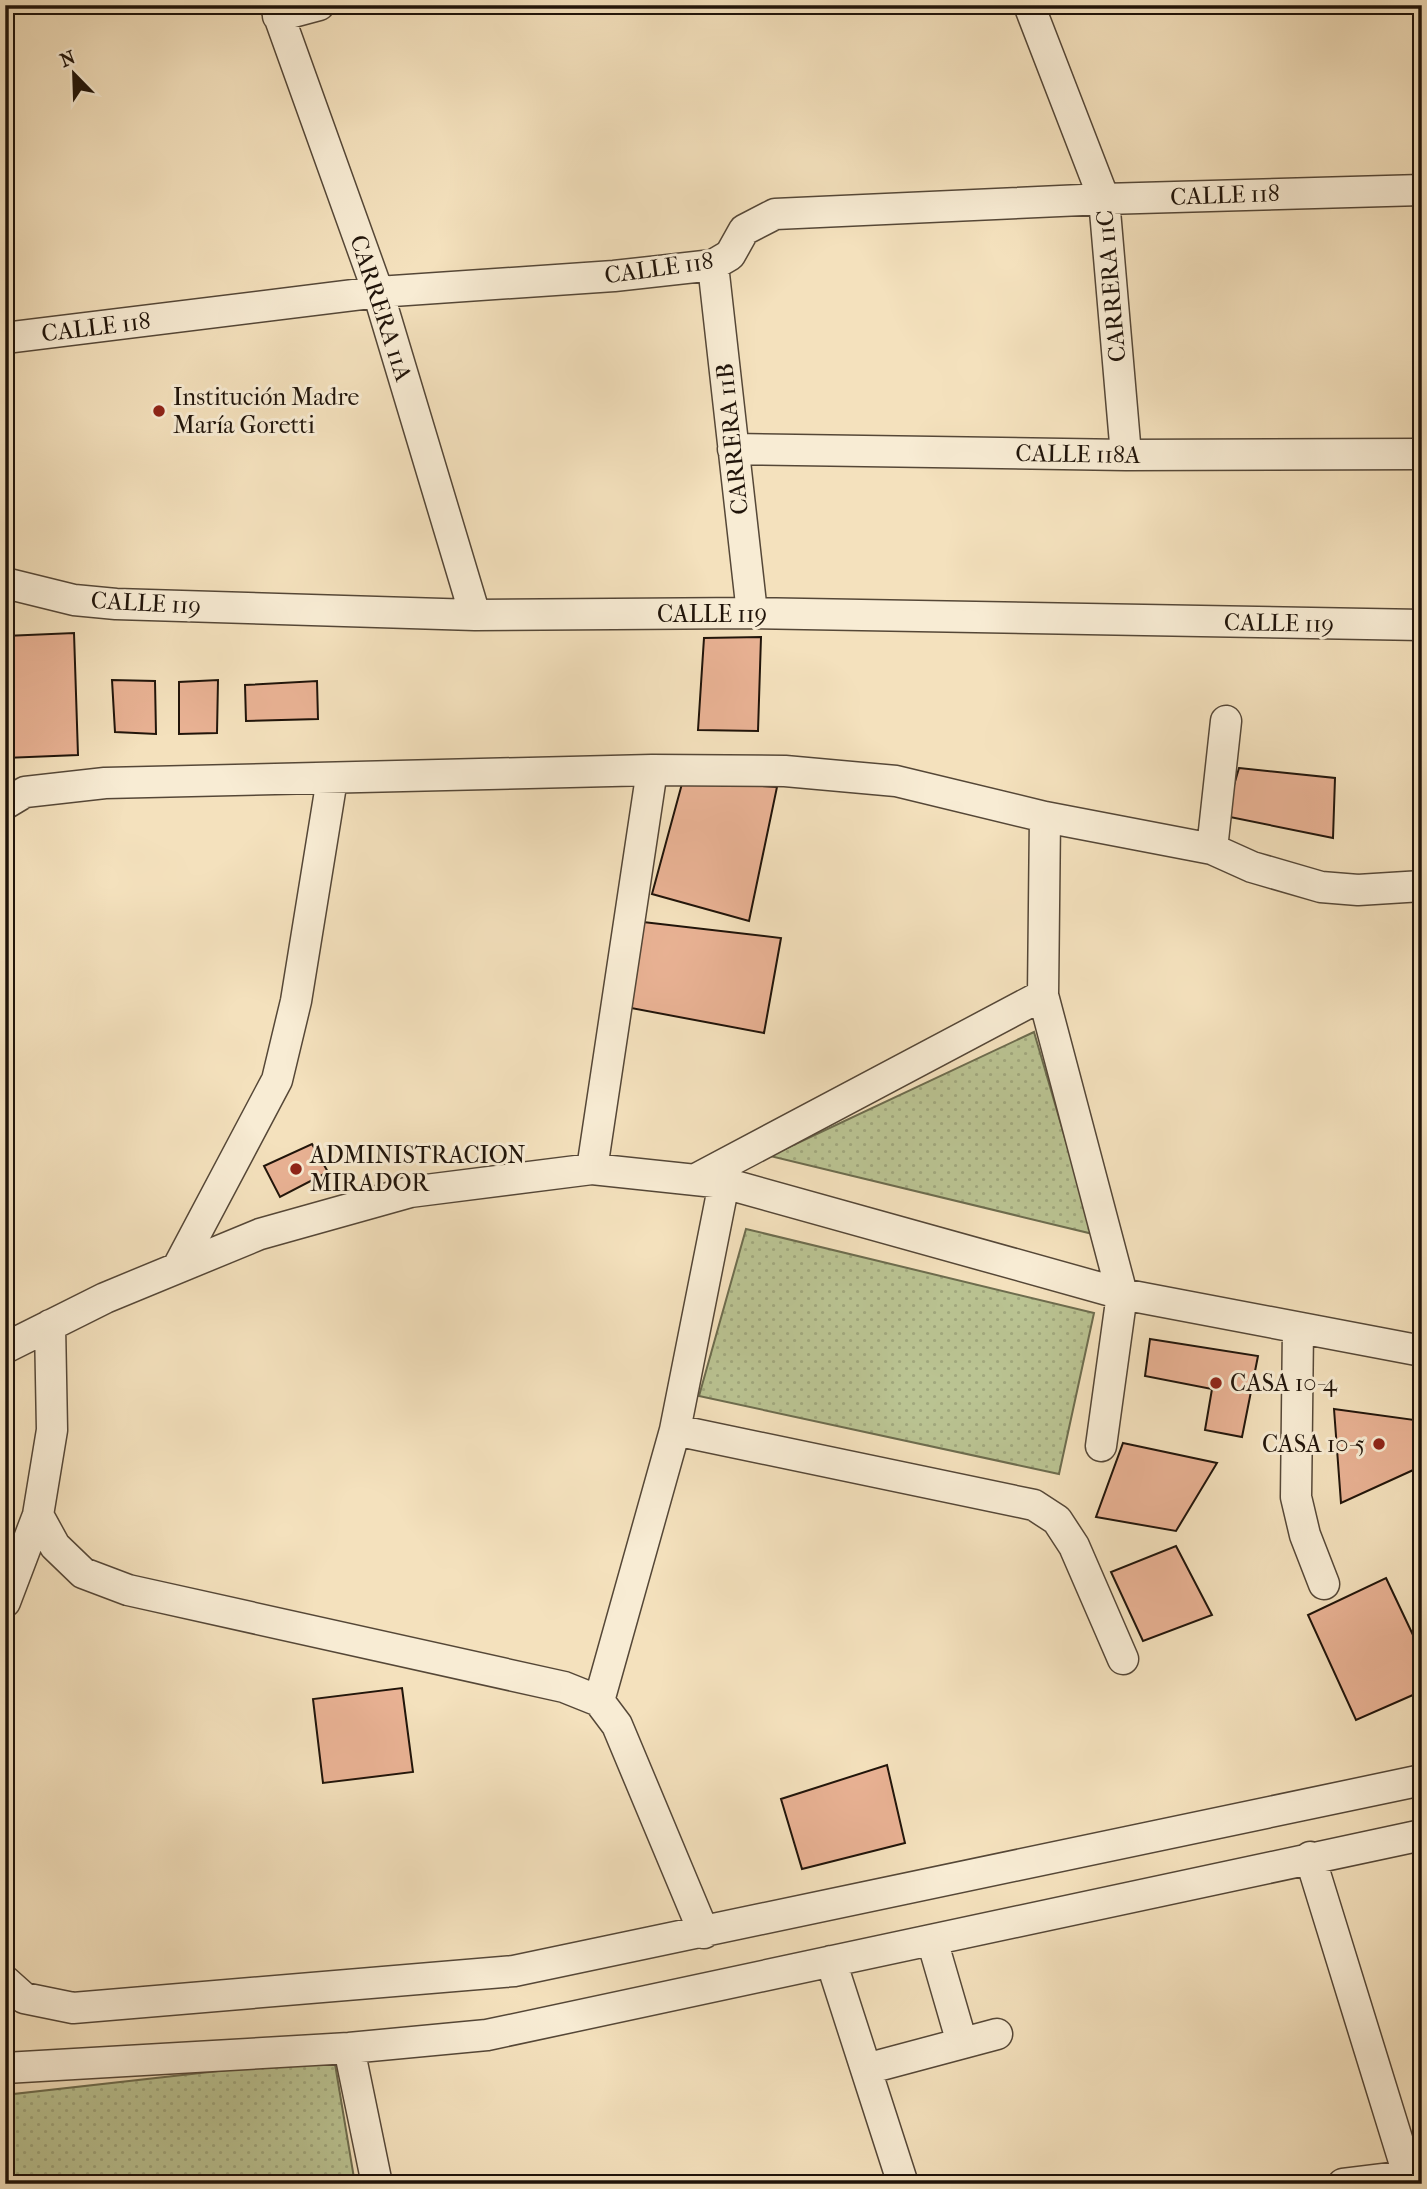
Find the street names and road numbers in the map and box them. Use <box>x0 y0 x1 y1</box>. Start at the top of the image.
street label: CALLE 118 <box>1170 179 1280 211</box>
street label: CARRERA 11C <box>1090 209 1132 363</box>
street label: CARRERA 11A <box>344 231 418 385</box>
street label: CALLE 118 <box>603 247 715 289</box>
street label: CALLE 118 <box>40 306 152 348</box>
street label: CARRERA 11B <box>710 362 754 516</box>
street label: CALLE 118A <box>1015 439 1141 469</box>
street label: CALLE 119 <box>90 586 202 620</box>
street label: CALLE 119 <box>657 600 767 628</box>
street label: CALLE 119 <box>1224 608 1334 638</box>

